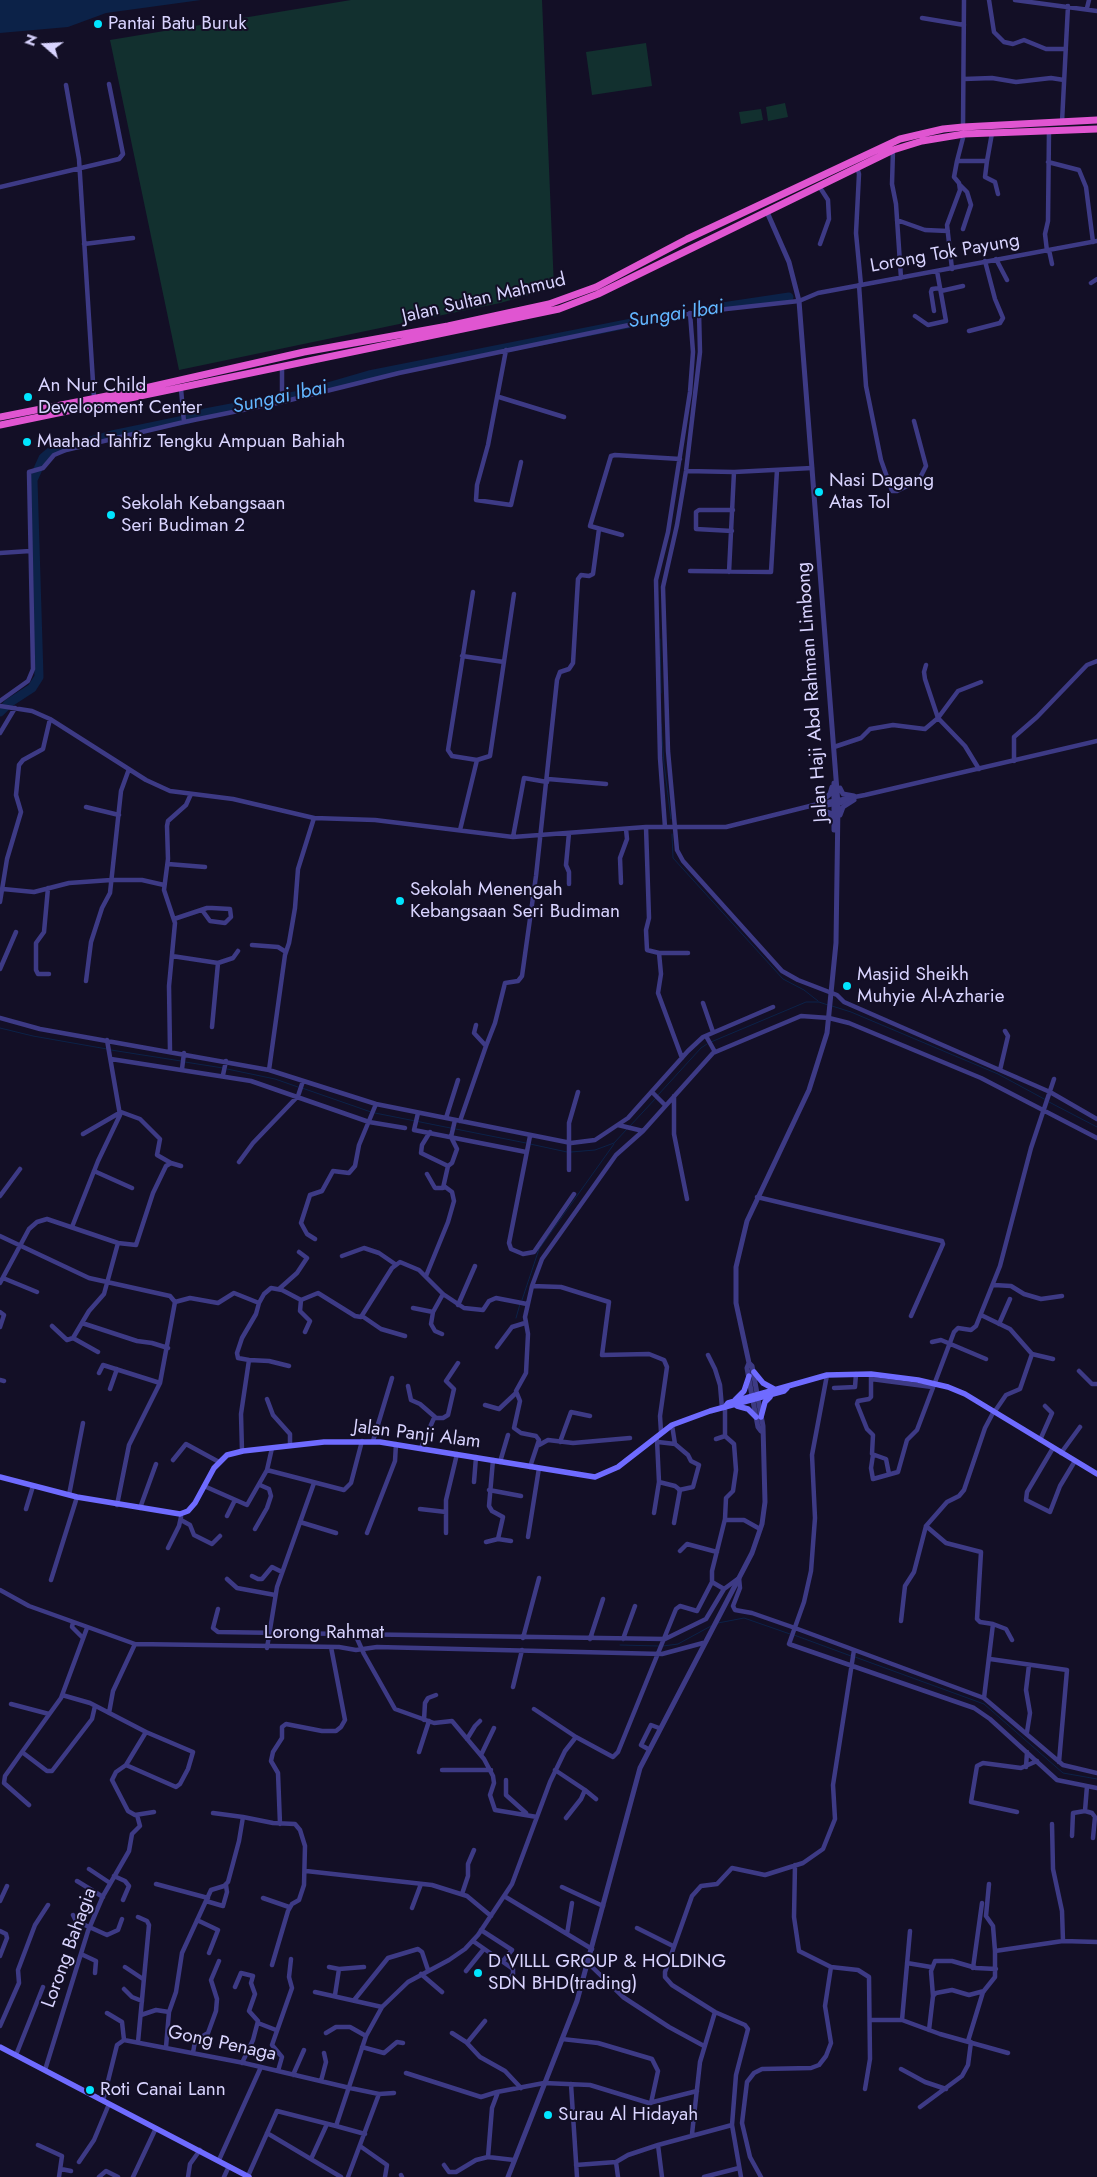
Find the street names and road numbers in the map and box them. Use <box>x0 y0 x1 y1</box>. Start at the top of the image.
street label: Lorong Tok Payung <box>868 230 1022 278</box>
street label: Jalan Sultan Mahmud <box>400 269 568 329</box>
street label: Jalan Haji Abd Rahman Limbong <box>793 561 833 823</box>
street label: Jalan Panji Alam <box>352 1416 482 1454</box>
street label: Lorong Rahmat <box>264 1622 384 1644</box>
street label: Lorong Bahagia <box>38 1885 102 2011</box>
street label: Gong Penaga <box>166 2021 278 2067</box>

